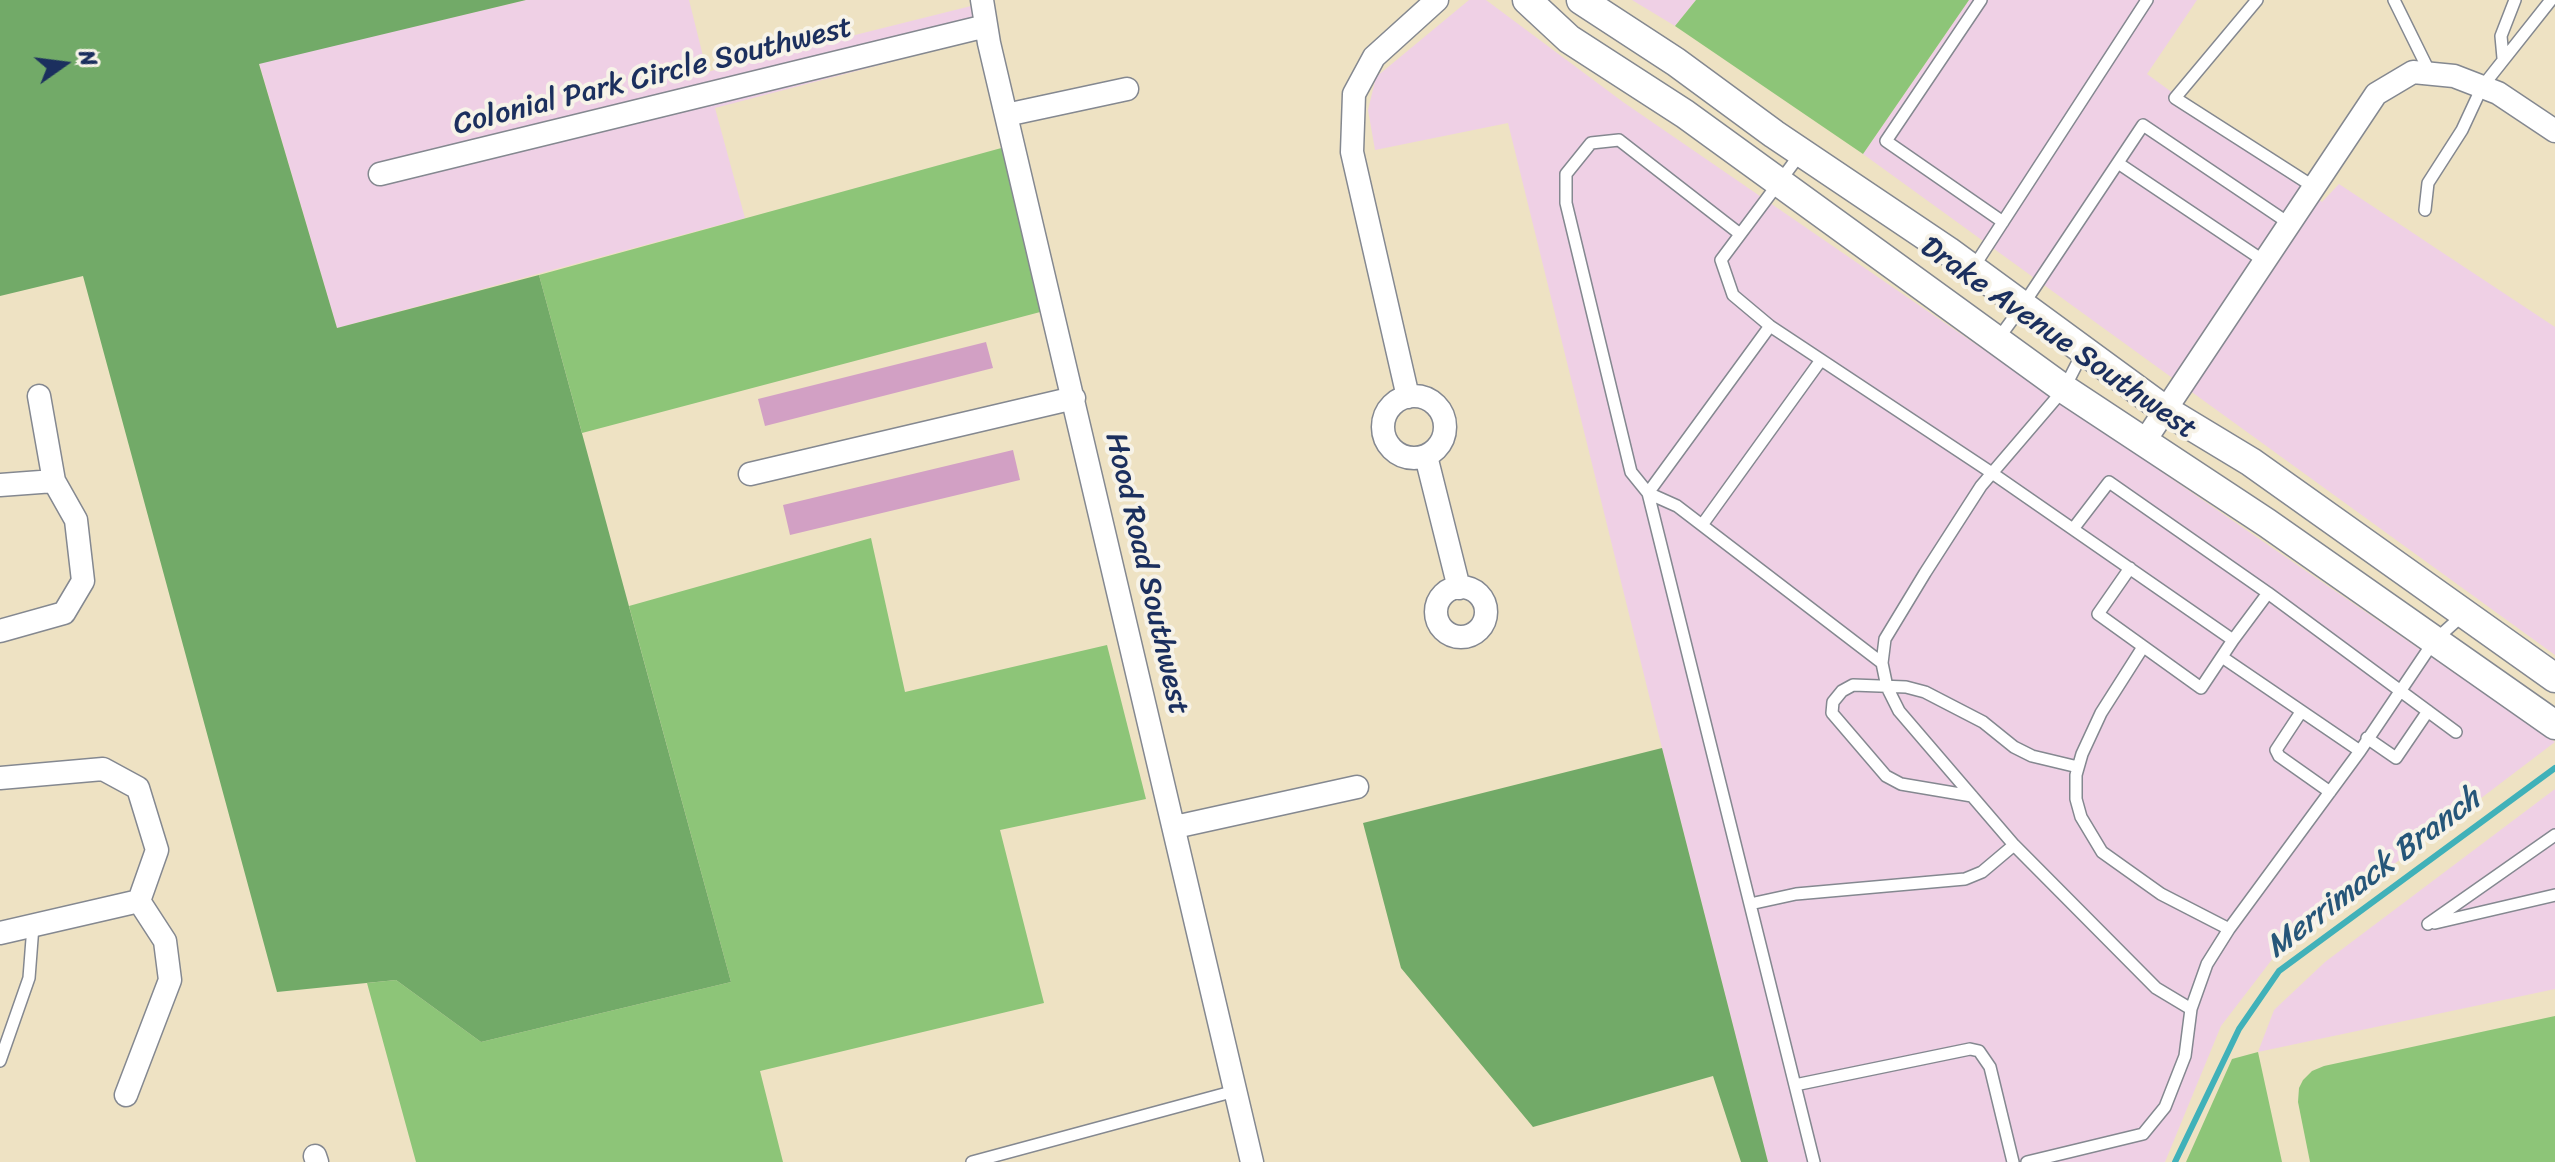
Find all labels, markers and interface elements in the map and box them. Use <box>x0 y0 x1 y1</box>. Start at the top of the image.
street label: Colonial Park Circle Southwest <box>450 10 856 144</box>
north arrow <box>24 24 104 104</box>
text: N <box>67 46 109 70</box>
street label: Drake Avenue Southwest <box>1913 230 2203 448</box>
street label: Hood Road Southwest <box>1096 429 1196 719</box>
water label: Merrimack Branch <box>2259 781 2489 967</box>

